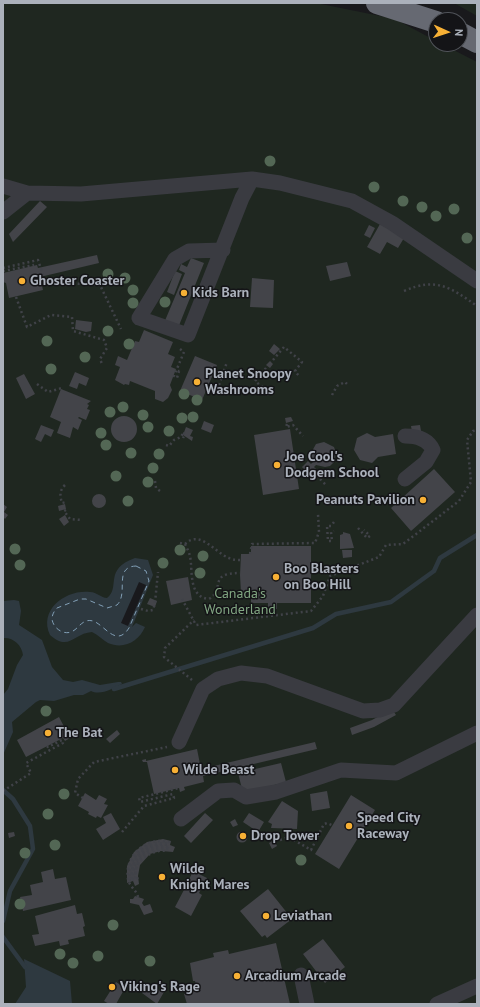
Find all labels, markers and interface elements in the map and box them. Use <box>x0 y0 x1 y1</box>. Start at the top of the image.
north arrow <box>428 12 468 52</box>
text: N <box>452 29 466 37</box>
place label: Ghoster Coaster <box>30 273 124 289</box>
marker: Ghoster Coaster <box>17 276 27 286</box>
place label: Kids Barn <box>192 285 249 301</box>
marker: Kids Barn <box>179 288 189 298</box>
place label: Planet Snoopy Washrooms <box>205 366 291 398</box>
marker: Planet Snoopy Washrooms <box>192 377 202 387</box>
place label: Joe Cool's Dodgem School <box>285 449 379 482</box>
marker: Joe Cool's Dodgem School <box>272 460 282 470</box>
place label: Peanuts Pavilion <box>316 492 415 508</box>
marker: Peanuts Pavilion <box>418 495 428 505</box>
place label: Boo Blasters on Boo Hill <box>284 561 359 594</box>
marker: Boo Blasters on Boo Hill <box>271 572 281 582</box>
park label: Canada's Wonderland <box>204 586 276 618</box>
place label: The Bat <box>56 725 102 741</box>
marker: The Bat <box>43 728 53 738</box>
place label: Wilde Beast <box>183 762 254 778</box>
marker: Wilde Beast <box>170 765 180 775</box>
place label: Speed City Raceway <box>357 810 420 842</box>
marker: Speed City Raceway <box>344 821 354 831</box>
place label: Drop Tower <box>251 828 319 844</box>
marker: Drop Tower <box>238 831 248 841</box>
place label: Wilde Knight Mares <box>170 861 249 894</box>
marker: Wilde Knight Mares <box>157 872 167 882</box>
place label: Leviathan <box>274 908 332 924</box>
marker: Leviathan <box>261 911 271 921</box>
place label: Arcadium Arcade <box>245 968 346 984</box>
marker: Arcadium Arcade <box>232 971 242 981</box>
place label: Viking's Rage <box>120 979 200 995</box>
marker: Viking's Rage <box>107 982 117 992</box>

